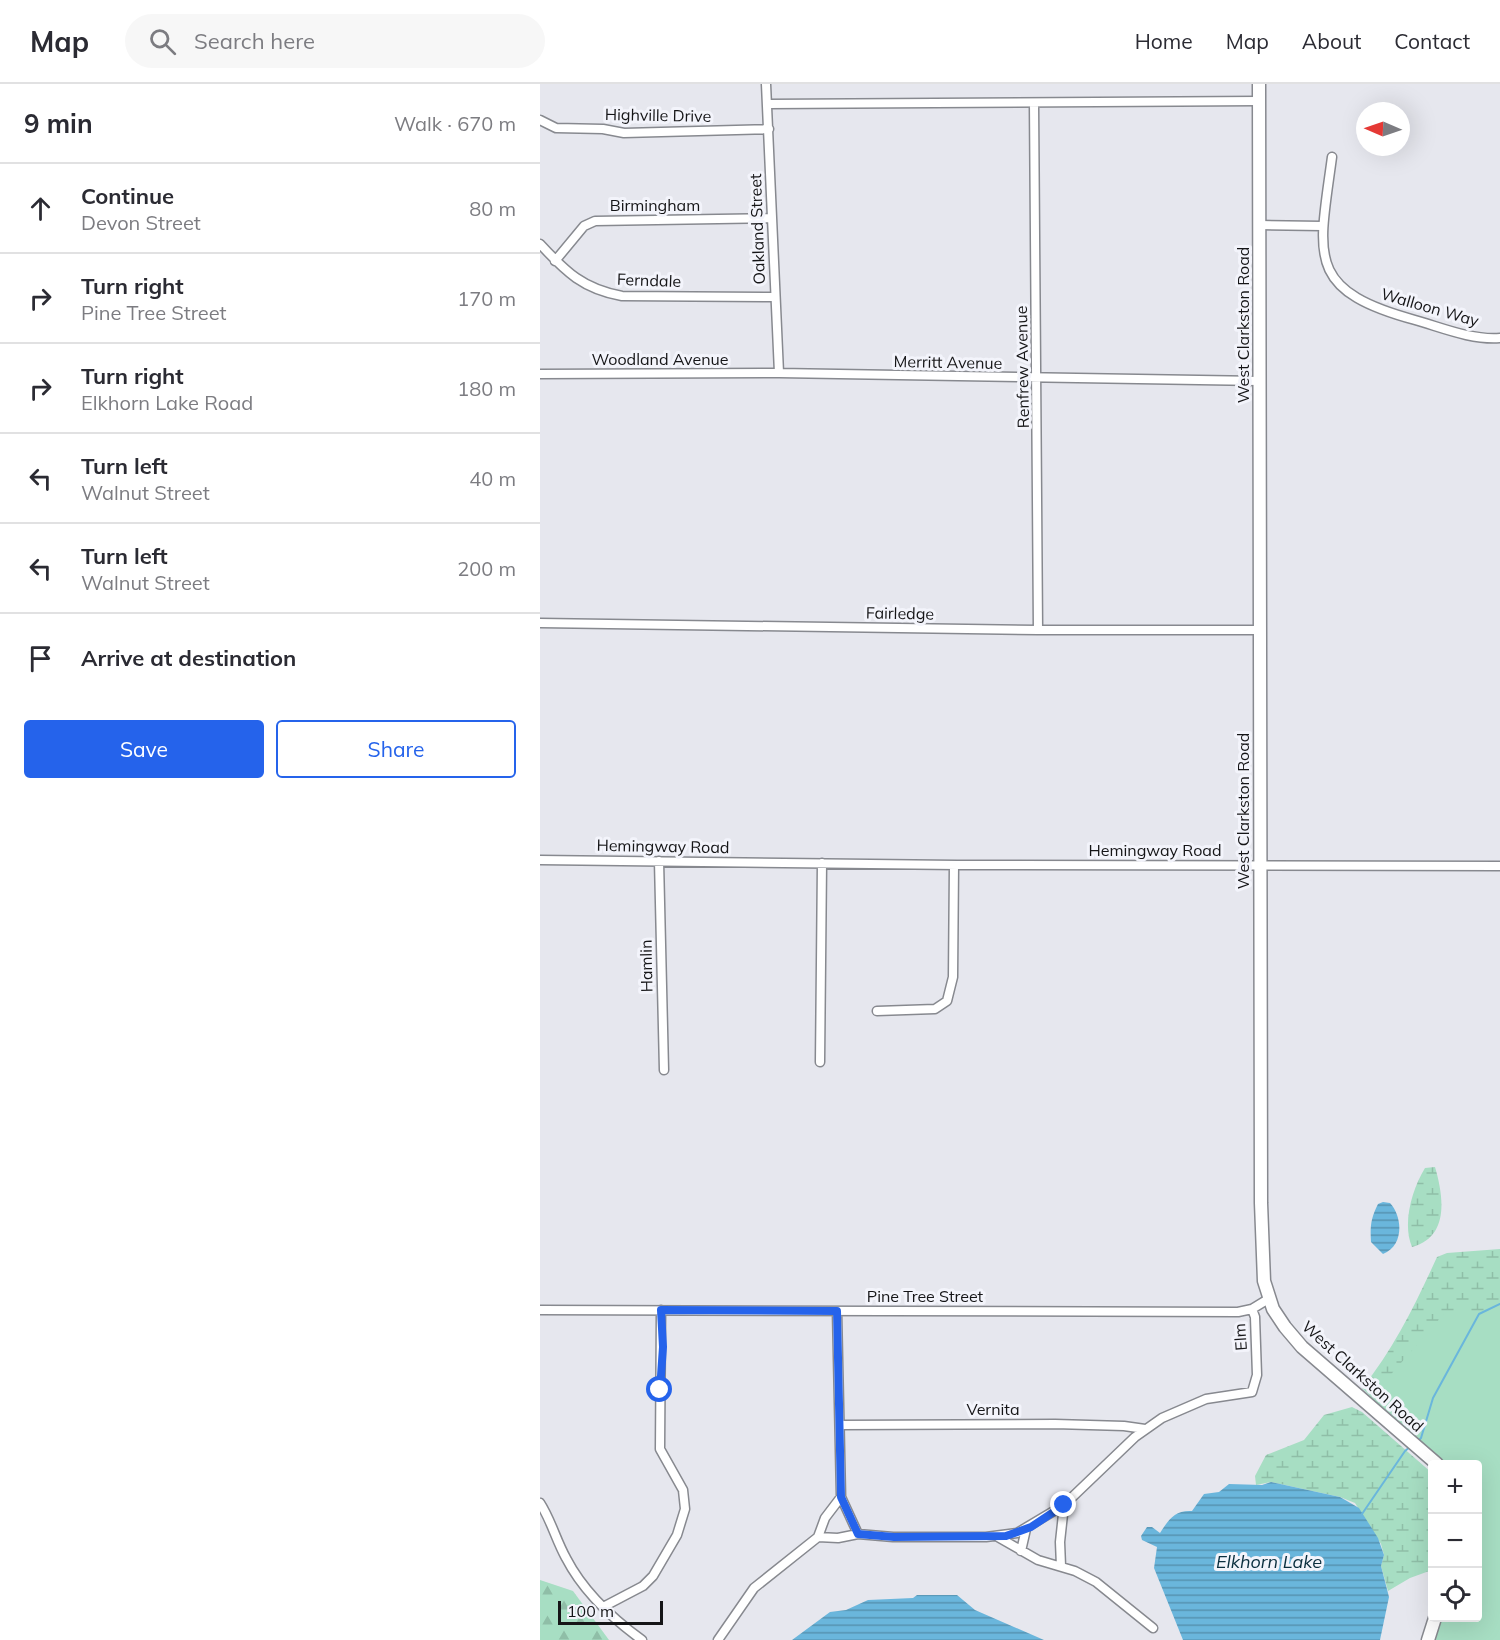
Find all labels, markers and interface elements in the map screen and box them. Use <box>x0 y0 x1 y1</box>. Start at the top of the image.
search box <box>125 14 545 68</box>
text: Map <box>30 24 89 59</box>
icon: search <box>146 25 179 58</box>
text: Search here <box>194 27 315 55</box>
text: Home <box>1135 28 1193 54</box>
text: Map <box>1226 28 1269 54</box>
text: About <box>1302 28 1361 54</box>
text: Contact <box>1394 28 1470 54</box>
north arrow <box>1356 102 1410 156</box>
street label: Highville Drive <box>605 104 711 126</box>
text: 9 min <box>24 107 93 140</box>
text: Walk · 670 m <box>394 111 516 136</box>
street label: Oakland Street <box>745 173 769 285</box>
text: Continue <box>81 182 174 210</box>
icon: ahead <box>24 192 57 225</box>
street label: Birmingham <box>610 195 700 215</box>
text: 80 m <box>469 196 516 221</box>
text: Devon Street <box>81 210 201 235</box>
street label: West Clarkston Road <box>1233 247 1253 403</box>
street label: Ferndale <box>617 269 681 291</box>
text: Turn right <box>81 272 184 300</box>
icon: right <box>24 282 57 315</box>
street label: Walloon Way <box>1379 283 1482 331</box>
text: 170 m <box>457 286 516 311</box>
text: Pine Tree Street <box>81 300 227 325</box>
street label: Renfrew Avenue <box>1011 306 1033 428</box>
street label: Woodland Avenue <box>591 349 729 369</box>
street label: Merritt Avenue <box>893 351 1003 373</box>
text: Turn right <box>81 362 184 390</box>
icon: right <box>24 372 57 405</box>
text: 180 m <box>457 376 516 401</box>
text: Elkhorn Lake Road <box>81 390 253 415</box>
text: Turn left <box>81 452 168 480</box>
icon: left <box>24 462 57 495</box>
text: 40 m <box>469 466 516 491</box>
text: Walnut Street <box>81 480 210 505</box>
text: Turn left <box>81 542 168 570</box>
icon: left <box>24 552 57 585</box>
text: 200 m <box>457 556 516 581</box>
text: Walnut Street <box>81 570 210 595</box>
street label: Fairledge <box>866 602 934 624</box>
icon: arrive <box>24 642 57 675</box>
text: Arrive at destination <box>81 644 296 672</box>
button: Save <box>24 720 264 778</box>
button: Share <box>276 720 516 778</box>
street label: West Clarkston Road <box>1233 733 1253 889</box>
street label: Hemingway Road <box>596 835 730 857</box>
street label: Hemingway Road <box>1088 840 1222 860</box>
street label: Hamlin <box>636 939 656 993</box>
street label: Pine Tree Street <box>867 1286 984 1306</box>
street label: West Clarkston Road <box>1298 1316 1428 1436</box>
street label: Elm <box>1229 1323 1251 1351</box>
route start <box>646 1376 672 1402</box>
street label: Vernita <box>966 1399 1020 1419</box>
map controls <box>1428 1460 1482 1622</box>
button: + <box>1428 1460 1482 1514</box>
route end <box>1050 1491 1076 1517</box>
button: − <box>1428 1514 1482 1568</box>
water label: Elkhorn Lake <box>1216 1550 1322 1573</box>
button: locate <box>1428 1568 1482 1622</box>
scale bar <box>558 1598 663 1626</box>
text: 100 m <box>567 1601 614 1621</box>

